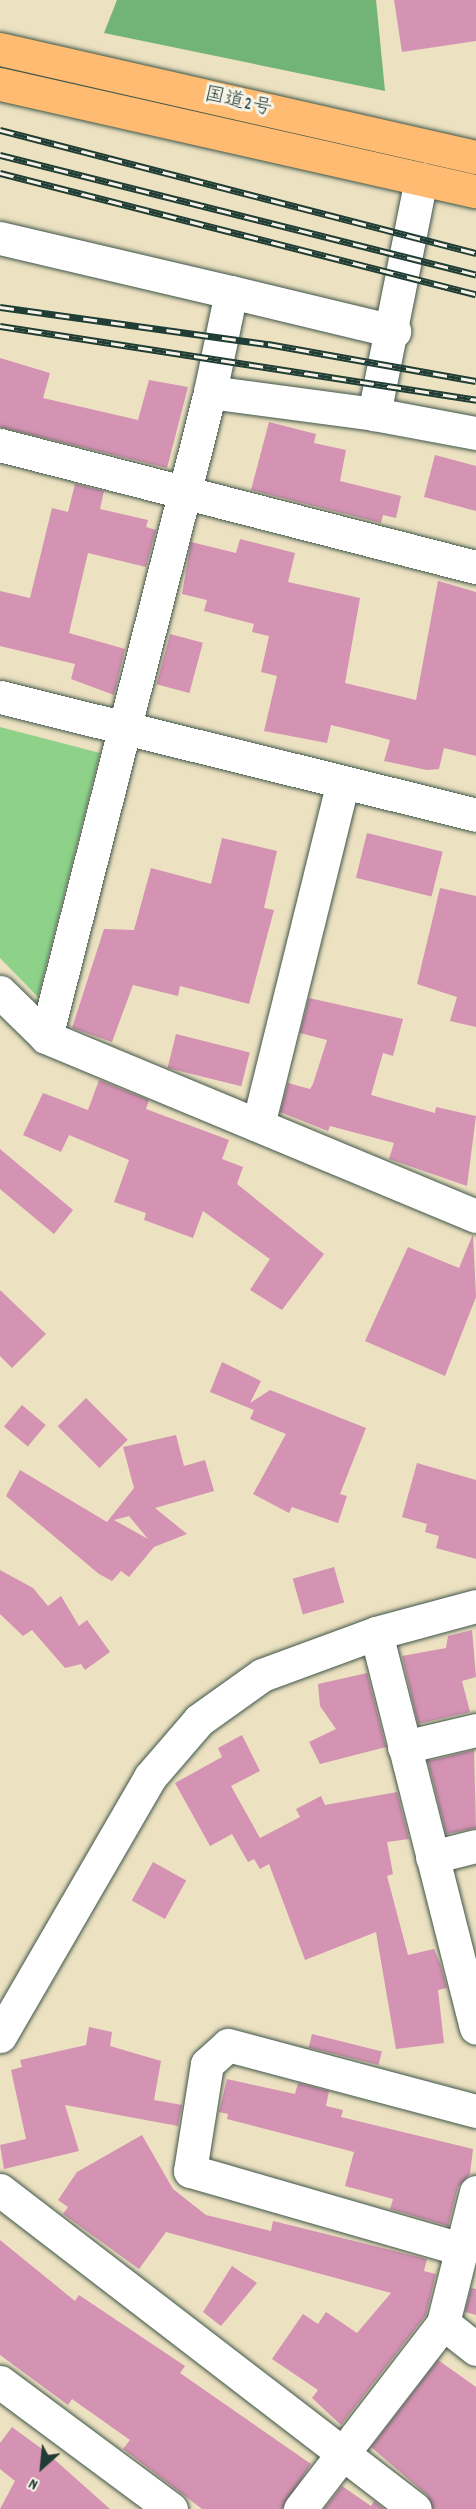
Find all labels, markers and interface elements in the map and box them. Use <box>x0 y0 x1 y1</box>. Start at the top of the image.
street label: 国道2号 <box>202 84 274 122</box>
north arrow <box>12 2437 72 2497</box>
text: N <box>25 2471 42 2496</box>

